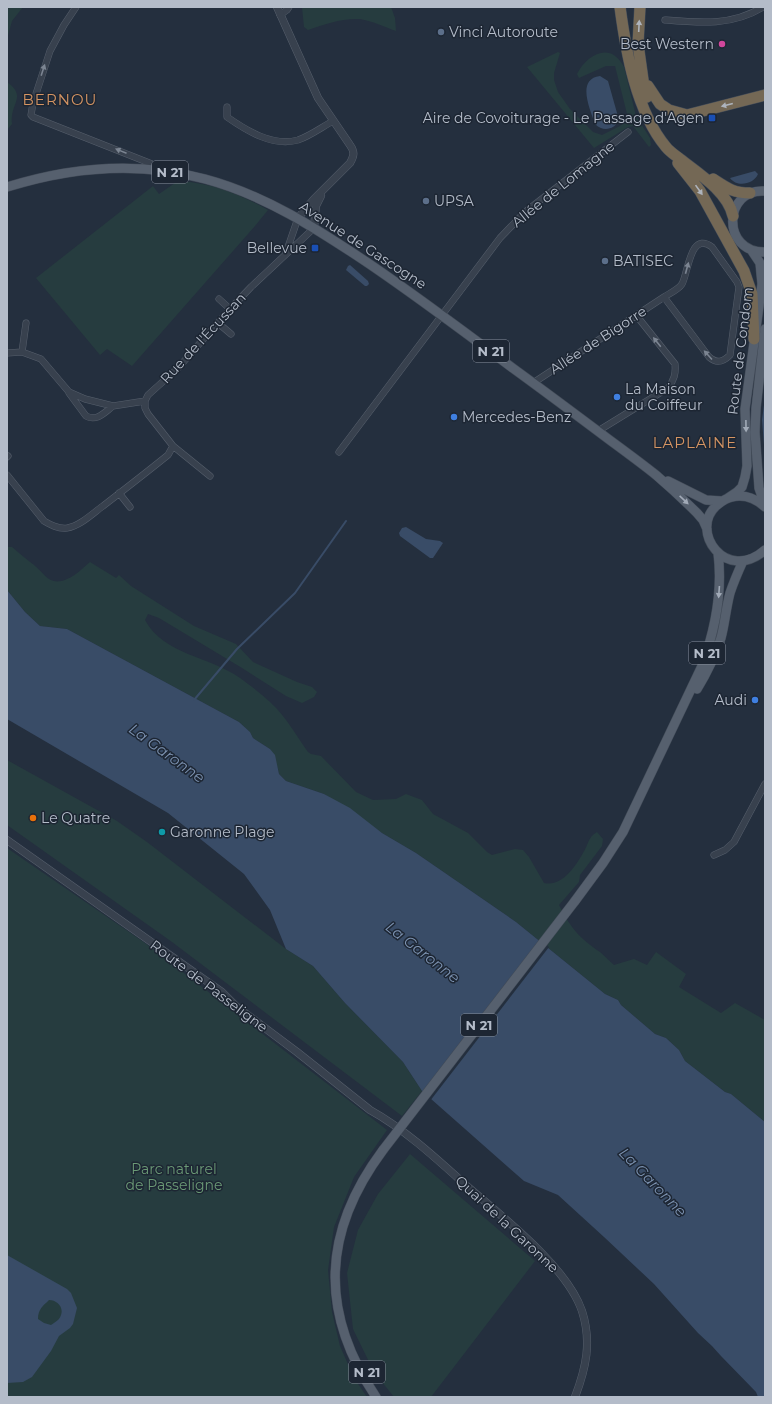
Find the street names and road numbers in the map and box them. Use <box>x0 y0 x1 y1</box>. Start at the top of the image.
street label: Allée de Lomagne <box>508 137 618 231</box>
road number: N 21 <box>152 161 188 183</box>
street label: Avenue de Gascogne <box>296 197 430 293</box>
street label: Route de Condom <box>723 286 757 416</box>
street label: Rue de l'Écussan <box>156 289 250 387</box>
street label: Allée de Bigorre <box>546 302 650 378</box>
road number: N 21 <box>473 340 509 362</box>
road number: N 21 <box>689 642 725 664</box>
street label: Route de Passeligne <box>147 936 271 1036</box>
road number: N 21 <box>461 1014 497 1036</box>
street label: Quai de la Garonne <box>452 1171 562 1277</box>
road number: N 21 <box>349 1361 385 1383</box>

